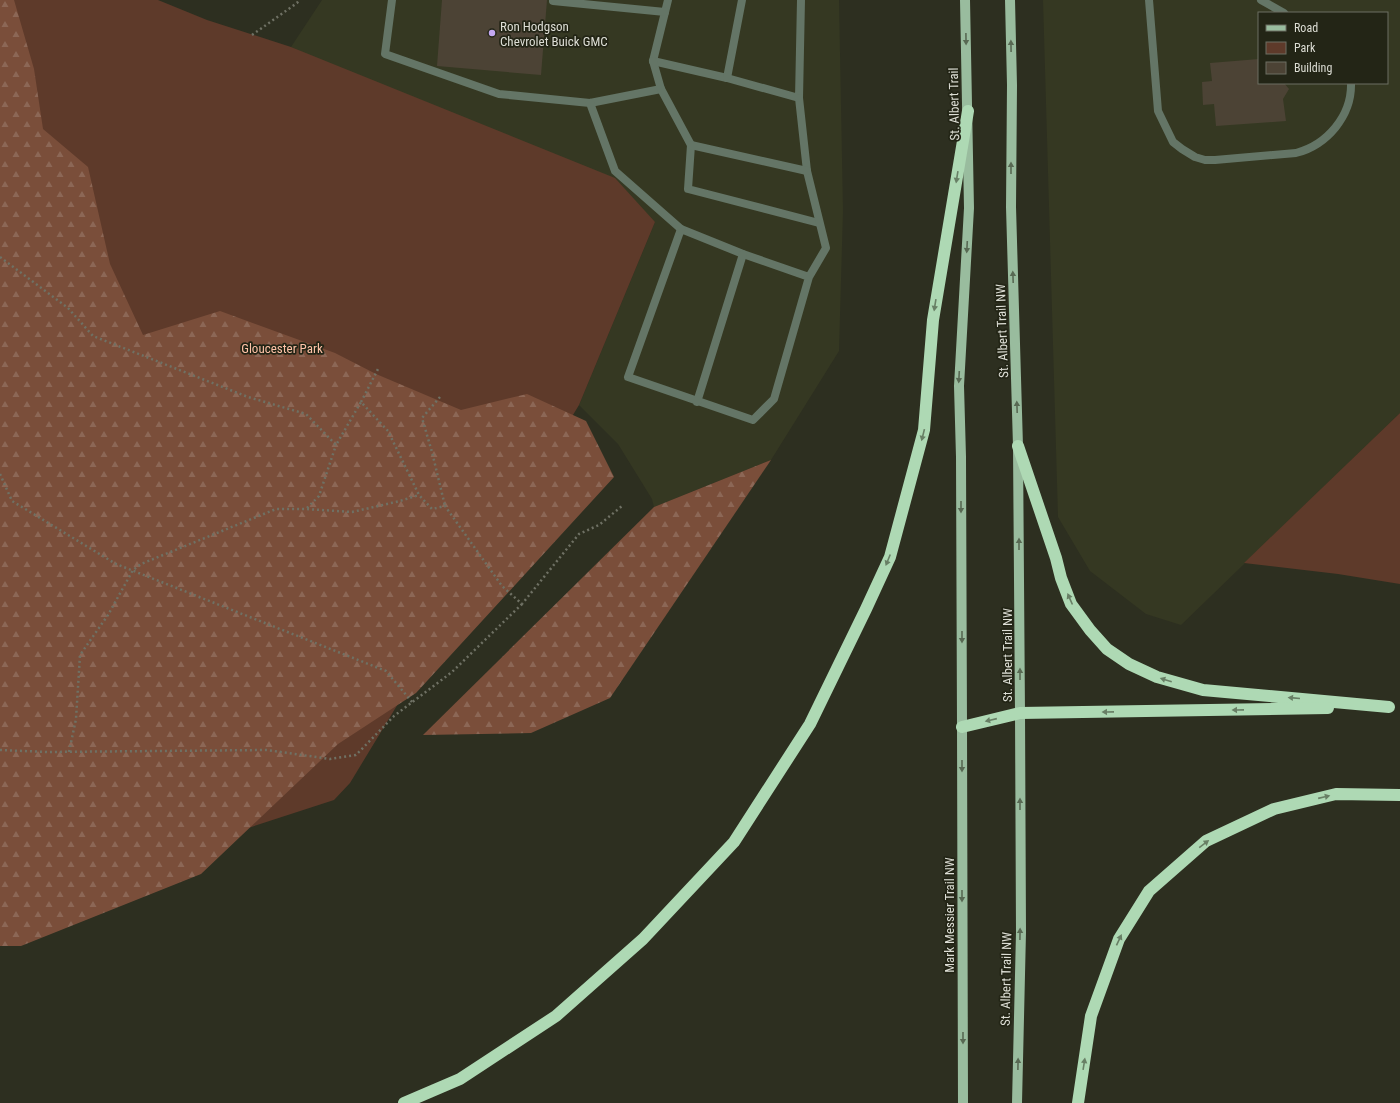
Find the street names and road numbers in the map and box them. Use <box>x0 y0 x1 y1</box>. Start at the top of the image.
street label: St. Albert Trail <box>946 67 962 141</box>
street label: St. Albert Trail NW <box>993 284 1011 378</box>
street label: St. Albert Trail NW <box>1000 608 1015 702</box>
street label: Mark Messier Trail NW <box>942 857 957 973</box>
street label: St. Albert Trail NW <box>998 932 1014 1026</box>

